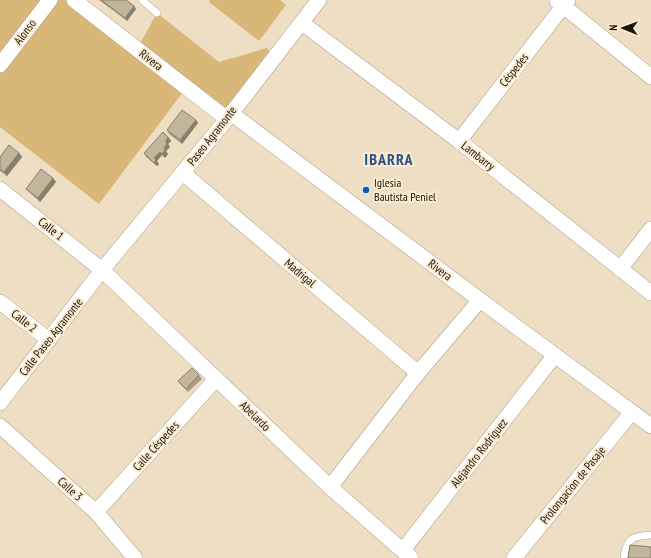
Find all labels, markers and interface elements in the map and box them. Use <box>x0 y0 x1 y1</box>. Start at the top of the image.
north arrow <box>603 8 643 48</box>
street label: Alonso <box>10 16 39 47</box>
text: N <box>606 25 620 31</box>
street label: Rivera <box>136 46 166 74</box>
street label: Céspedes <box>496 50 531 90</box>
street label: Paseo Agramonte <box>184 103 240 168</box>
street label: Lambarry <box>459 138 498 174</box>
district label: IBARRA <box>364 149 414 169</box>
place label: Iglesia Bautista Peniel <box>374 175 436 204</box>
marker: Iglesia Bautista Peniel <box>361 185 371 195</box>
street label: Calle 1 <box>35 214 67 243</box>
street label: Madrigal <box>282 255 319 290</box>
street label: Rivera <box>425 256 455 284</box>
street label: Calle Paseo Agramonte <box>16 295 86 379</box>
street label: Calle 2 <box>8 306 40 335</box>
street label: Abelardo <box>237 397 274 434</box>
street label: Alejandro Rodriguez <box>447 415 510 490</box>
street label: Calle Céspedes <box>129 418 182 474</box>
street label: Prolongacion de Pasaje <box>537 443 609 527</box>
street label: Calle 3 <box>55 473 86 504</box>

